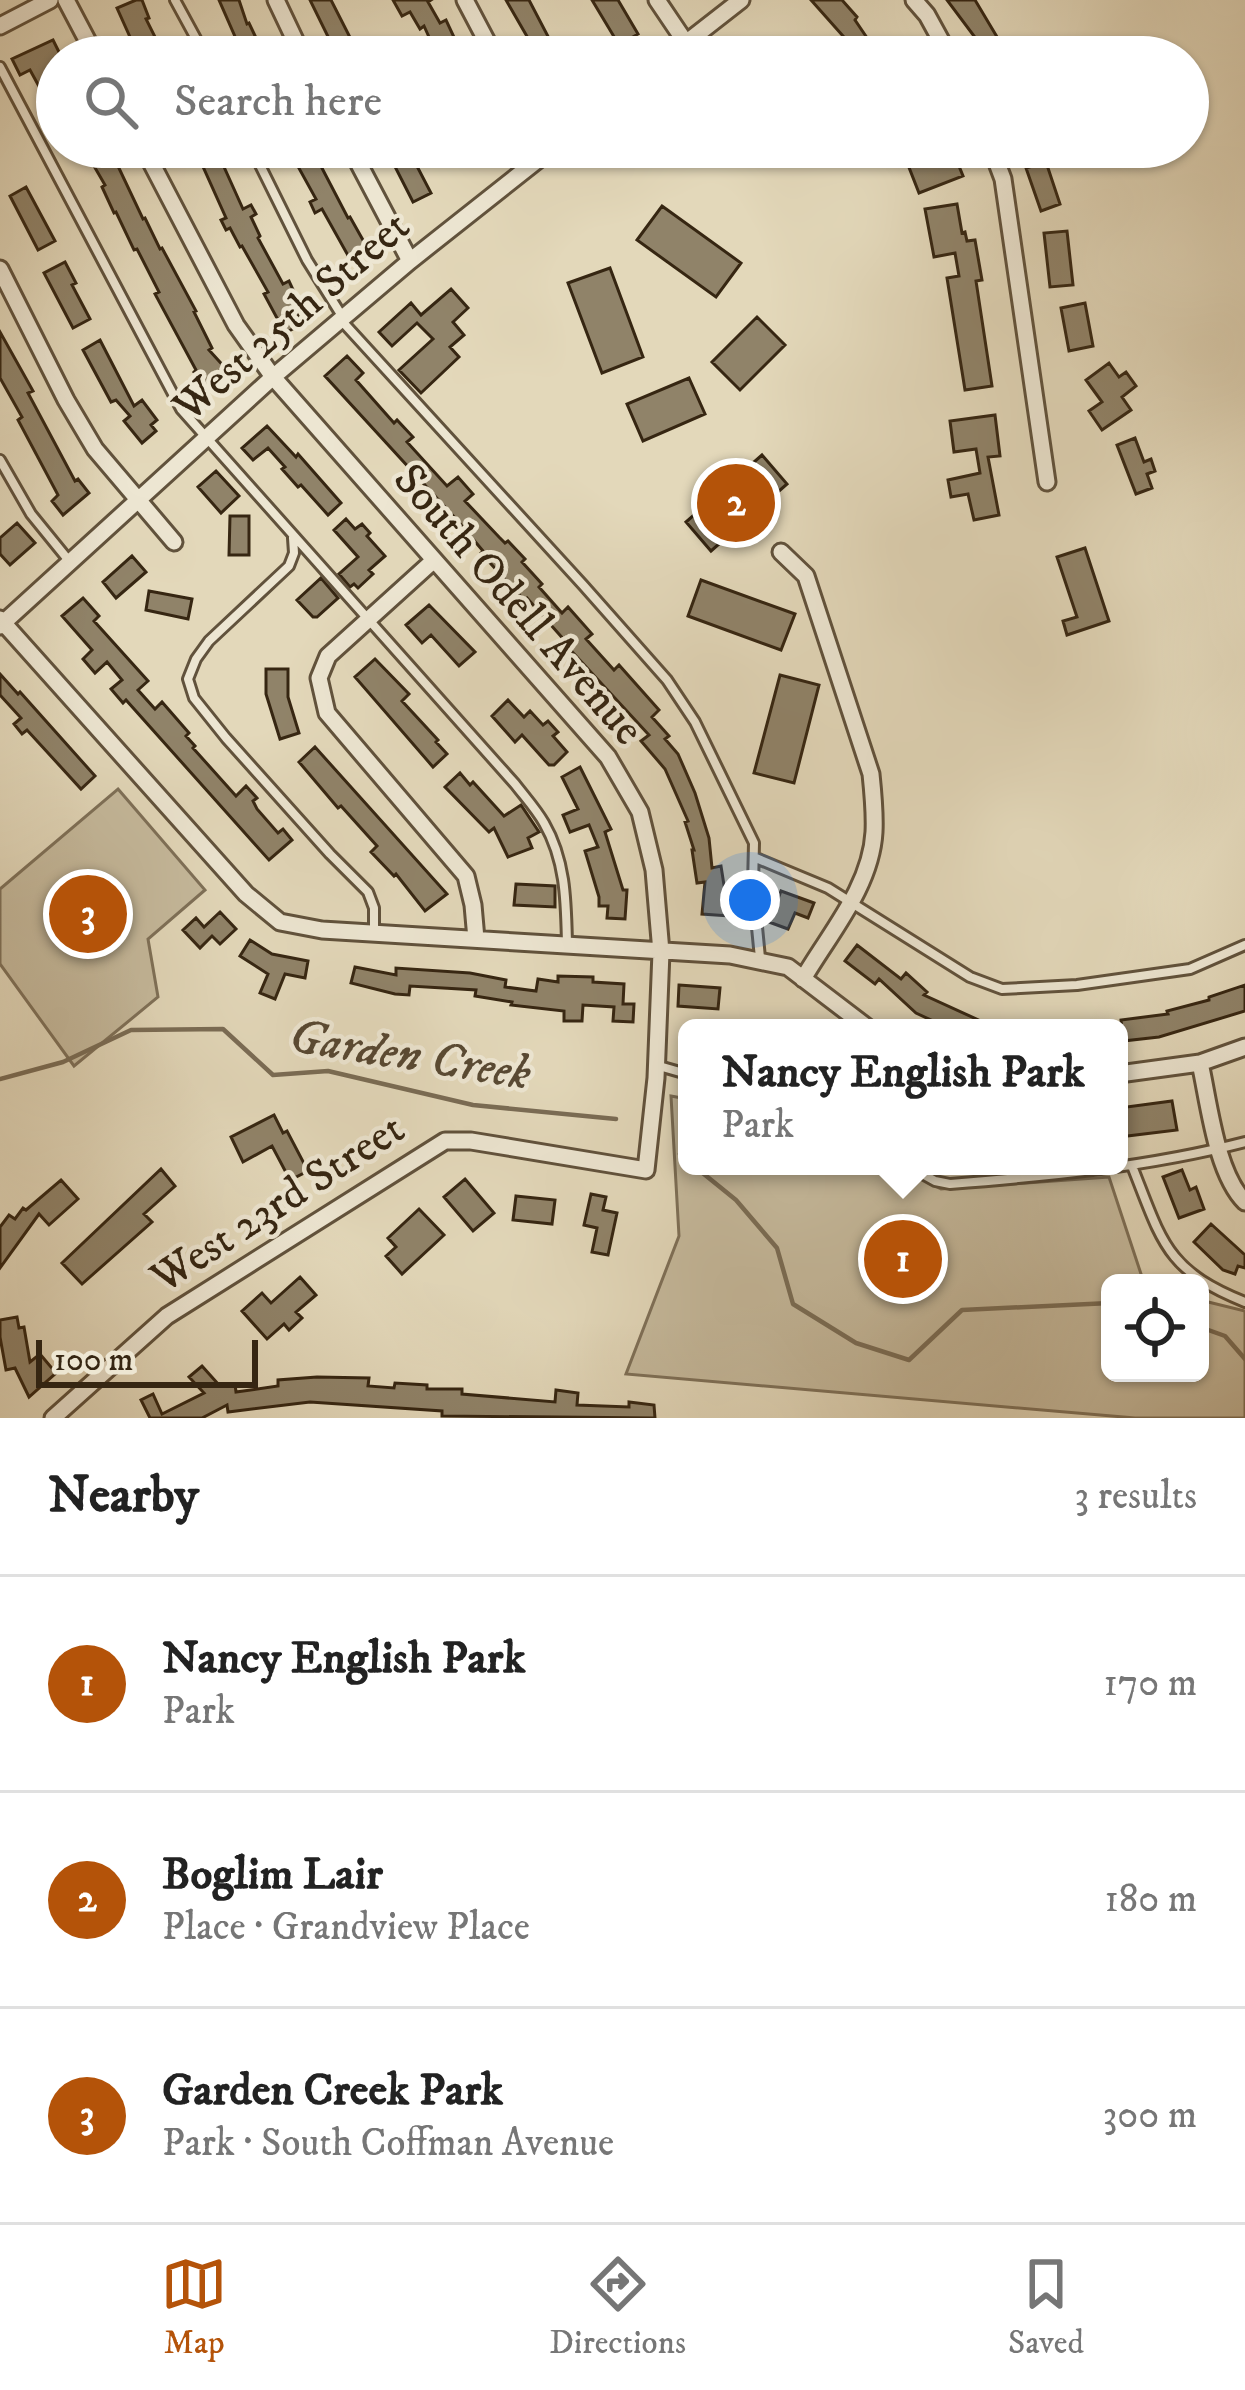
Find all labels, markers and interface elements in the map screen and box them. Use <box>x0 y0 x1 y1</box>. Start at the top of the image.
search box <box>36 36 1209 168</box>
icon: search <box>78 69 144 135</box>
text: Search here <box>174 74 382 130</box>
street label: West 25th Street <box>162 199 422 436</box>
street label: South Odell Avenue <box>381 453 655 757</box>
pin: 2 <box>697 458 775 548</box>
pin: 3 <box>49 869 127 959</box>
your location <box>720 870 780 930</box>
water label: Garden Creek <box>285 1007 535 1105</box>
popup <box>678 1019 1128 1175</box>
text: Nancy English Park <box>721 1045 1085 1101</box>
street label: West 23rd Street <box>140 1101 415 1307</box>
text: Park <box>721 1101 794 1150</box>
pin: 1 <box>864 1214 942 1304</box>
map controls <box>1101 1274 1209 1382</box>
button: locate <box>1101 1274 1209 1382</box>
scale bar <box>36 1334 258 1387</box>
text: 100 m <box>54 1340 133 1381</box>
text: Nearby <box>48 1464 199 1528</box>
text: 3 results <box>1074 1472 1197 1521</box>
text: Nancy English Park <box>162 1631 525 1687</box>
text: 1 <box>80 1659 94 1708</box>
text: 170 m <box>1103 1659 1197 1708</box>
text: Park <box>162 1687 235 1736</box>
text: Boglim Lair <box>162 1847 383 1903</box>
text: 2 <box>77 1875 97 1924</box>
text: 180 m <box>1105 1875 1197 1924</box>
text: Place · Grandview Place <box>162 1903 530 1952</box>
text: Garden Creek Park <box>162 2063 503 2119</box>
text: 3 <box>80 2091 94 2140</box>
text: 300 m <box>1103 2091 1197 2140</box>
text: Park · South Coffman Avenue <box>162 2119 614 2168</box>
tab: Map <box>161 2251 227 2364</box>
tab: Directions <box>549 2251 686 2364</box>
tab: Saved <box>1008 2251 1084 2364</box>

